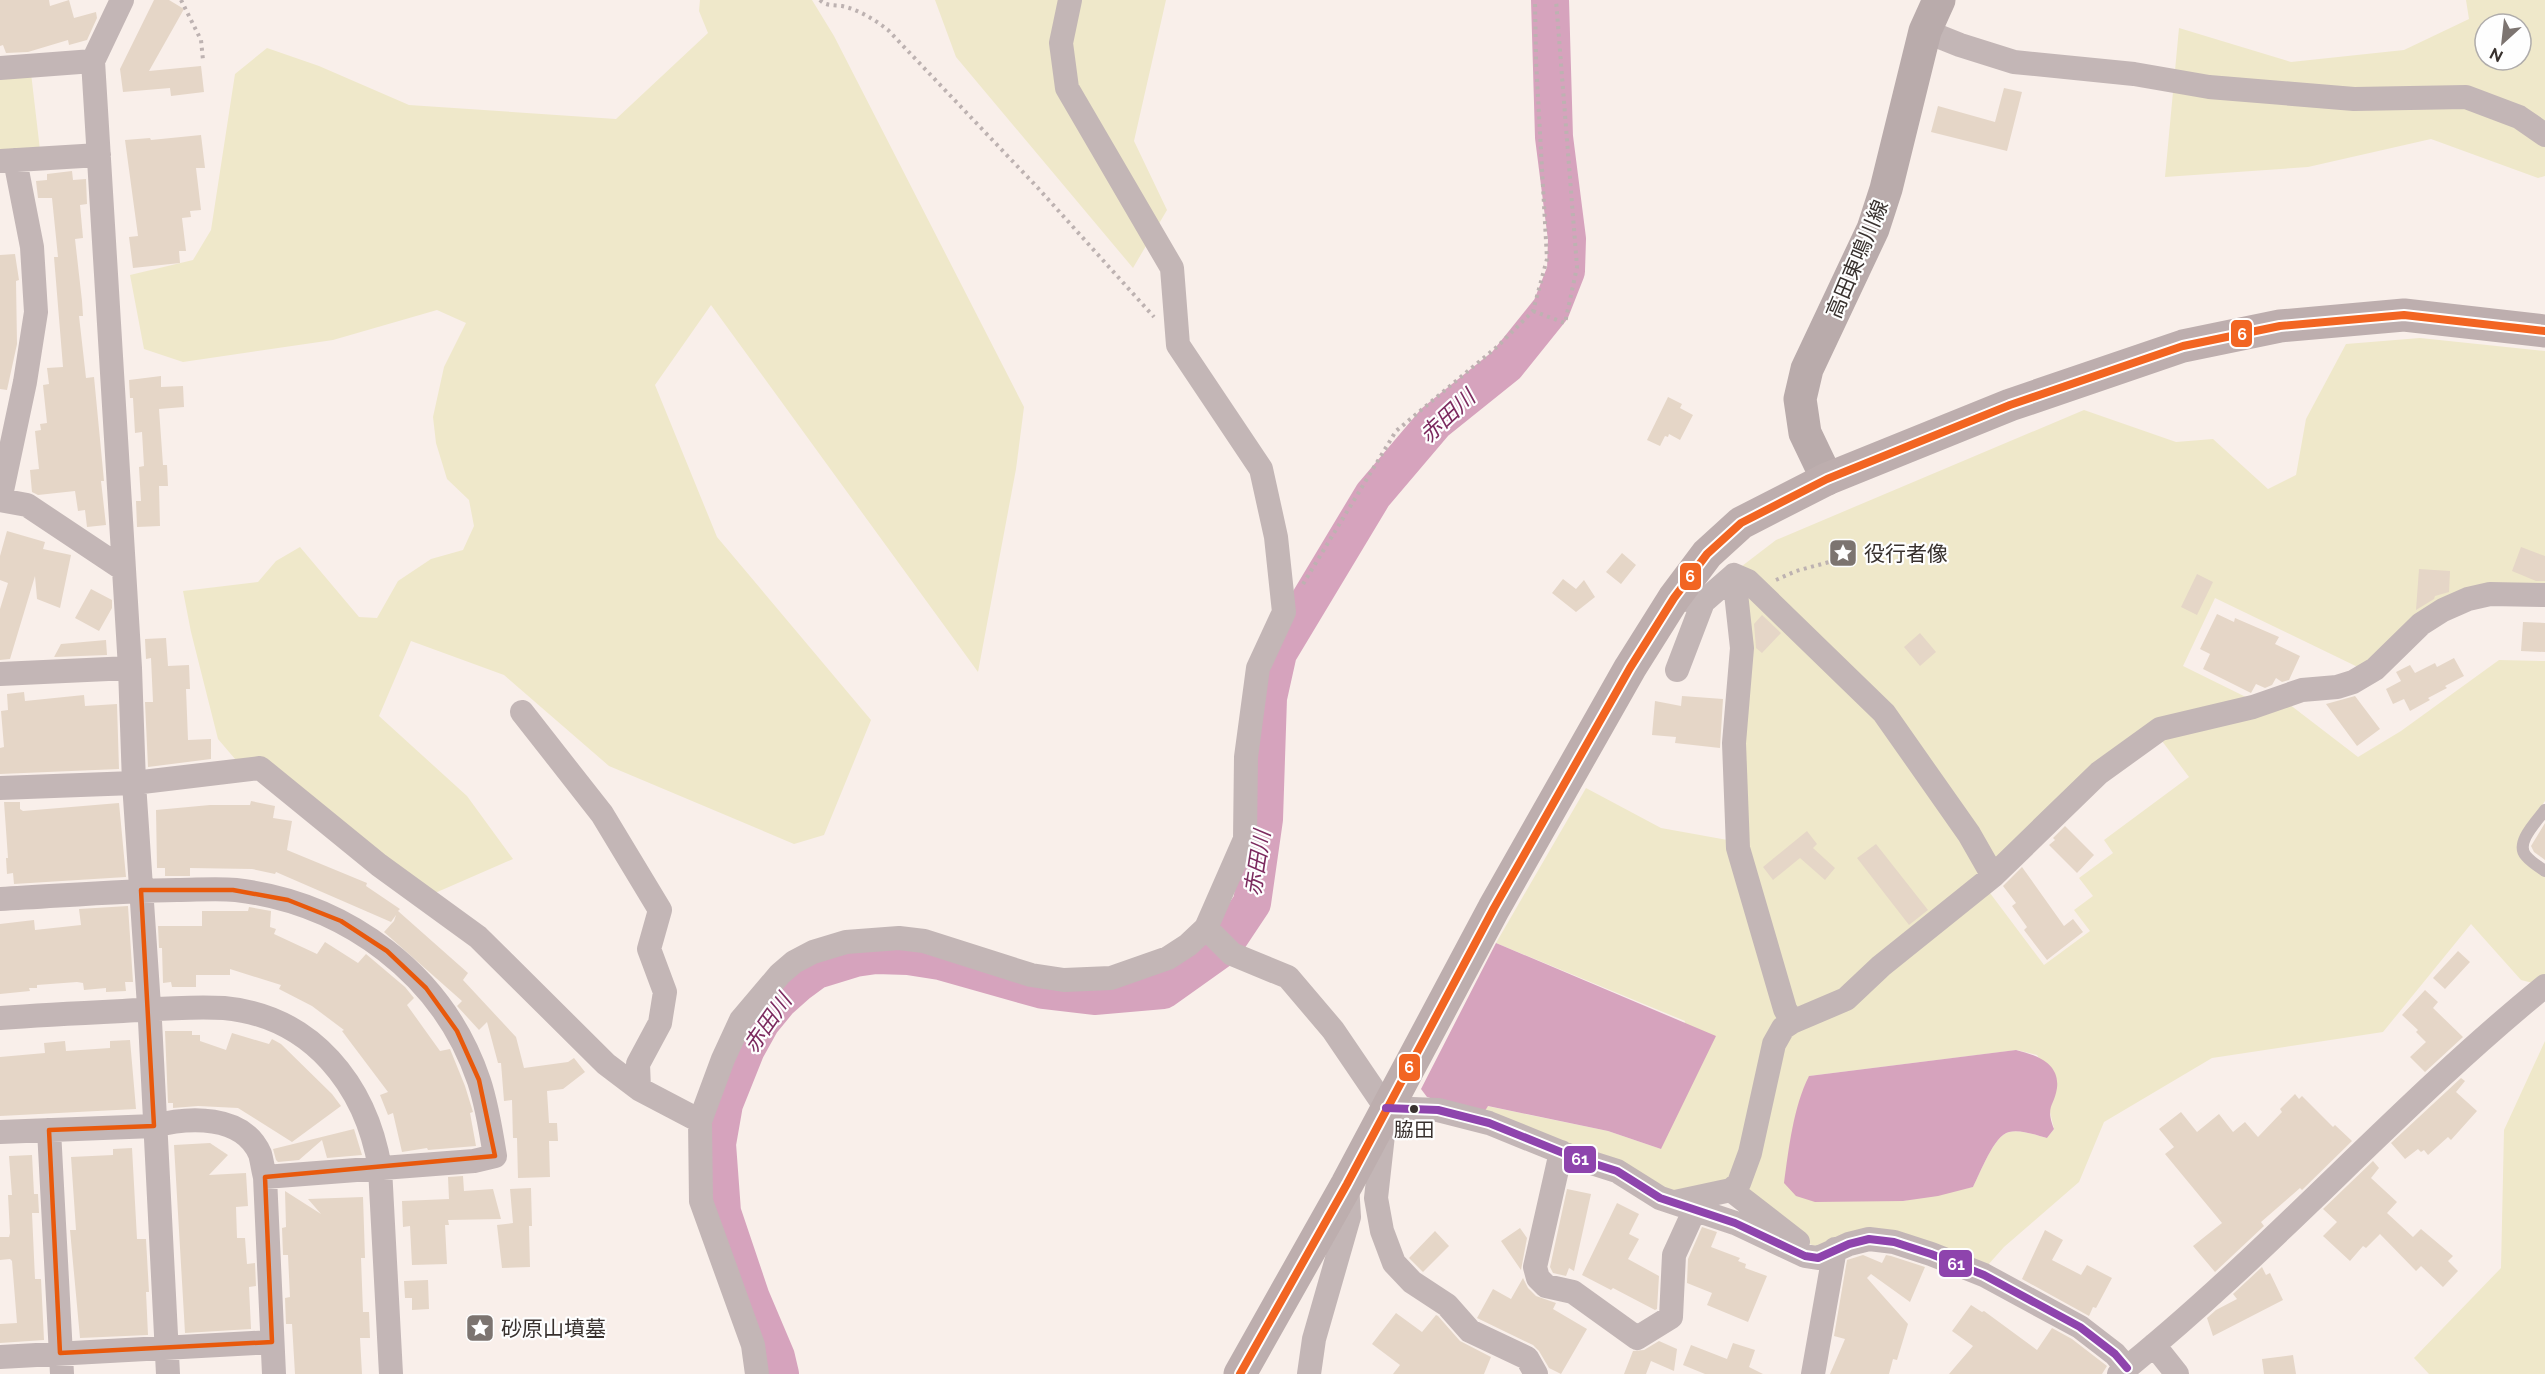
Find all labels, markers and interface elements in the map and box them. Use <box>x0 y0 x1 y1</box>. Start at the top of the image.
north arrow <box>2473 12 2533 72</box>
text: N <box>2487 44 2506 66</box>
street label: 高田東鳴川線 <box>1821 196 1893 322</box>
line badge: 6 <box>2230 319 2253 348</box>
text: 6 <box>2237 325 2247 344</box>
water label: 赤田川 <box>1414 383 1481 448</box>
place icon: 役行者像 <box>1827 537 1859 569</box>
place label: 役行者像 <box>1864 541 1948 566</box>
line badge: 6 <box>1679 562 1702 591</box>
text: 6 <box>1685 567 1695 586</box>
water label: 赤田川 <box>1239 826 1275 898</box>
water label: 赤田川 <box>737 987 798 1057</box>
line badge: 6 <box>1398 1053 1421 1082</box>
text: 6 <box>1404 1058 1414 1077</box>
marker: 脇田 <box>1408 1103 1420 1115</box>
place label: 脇田 <box>1394 1118 1434 1142</box>
line badge: 61 <box>1563 1145 1597 1174</box>
text: 61 <box>1571 1150 1589 1169</box>
line badge: 61 <box>1938 1249 1973 1278</box>
text: 61 <box>1947 1255 1965 1274</box>
place icon: 砂原山墳墓 <box>464 1312 496 1344</box>
place label: 砂原山墳墓 <box>501 1316 606 1341</box>

